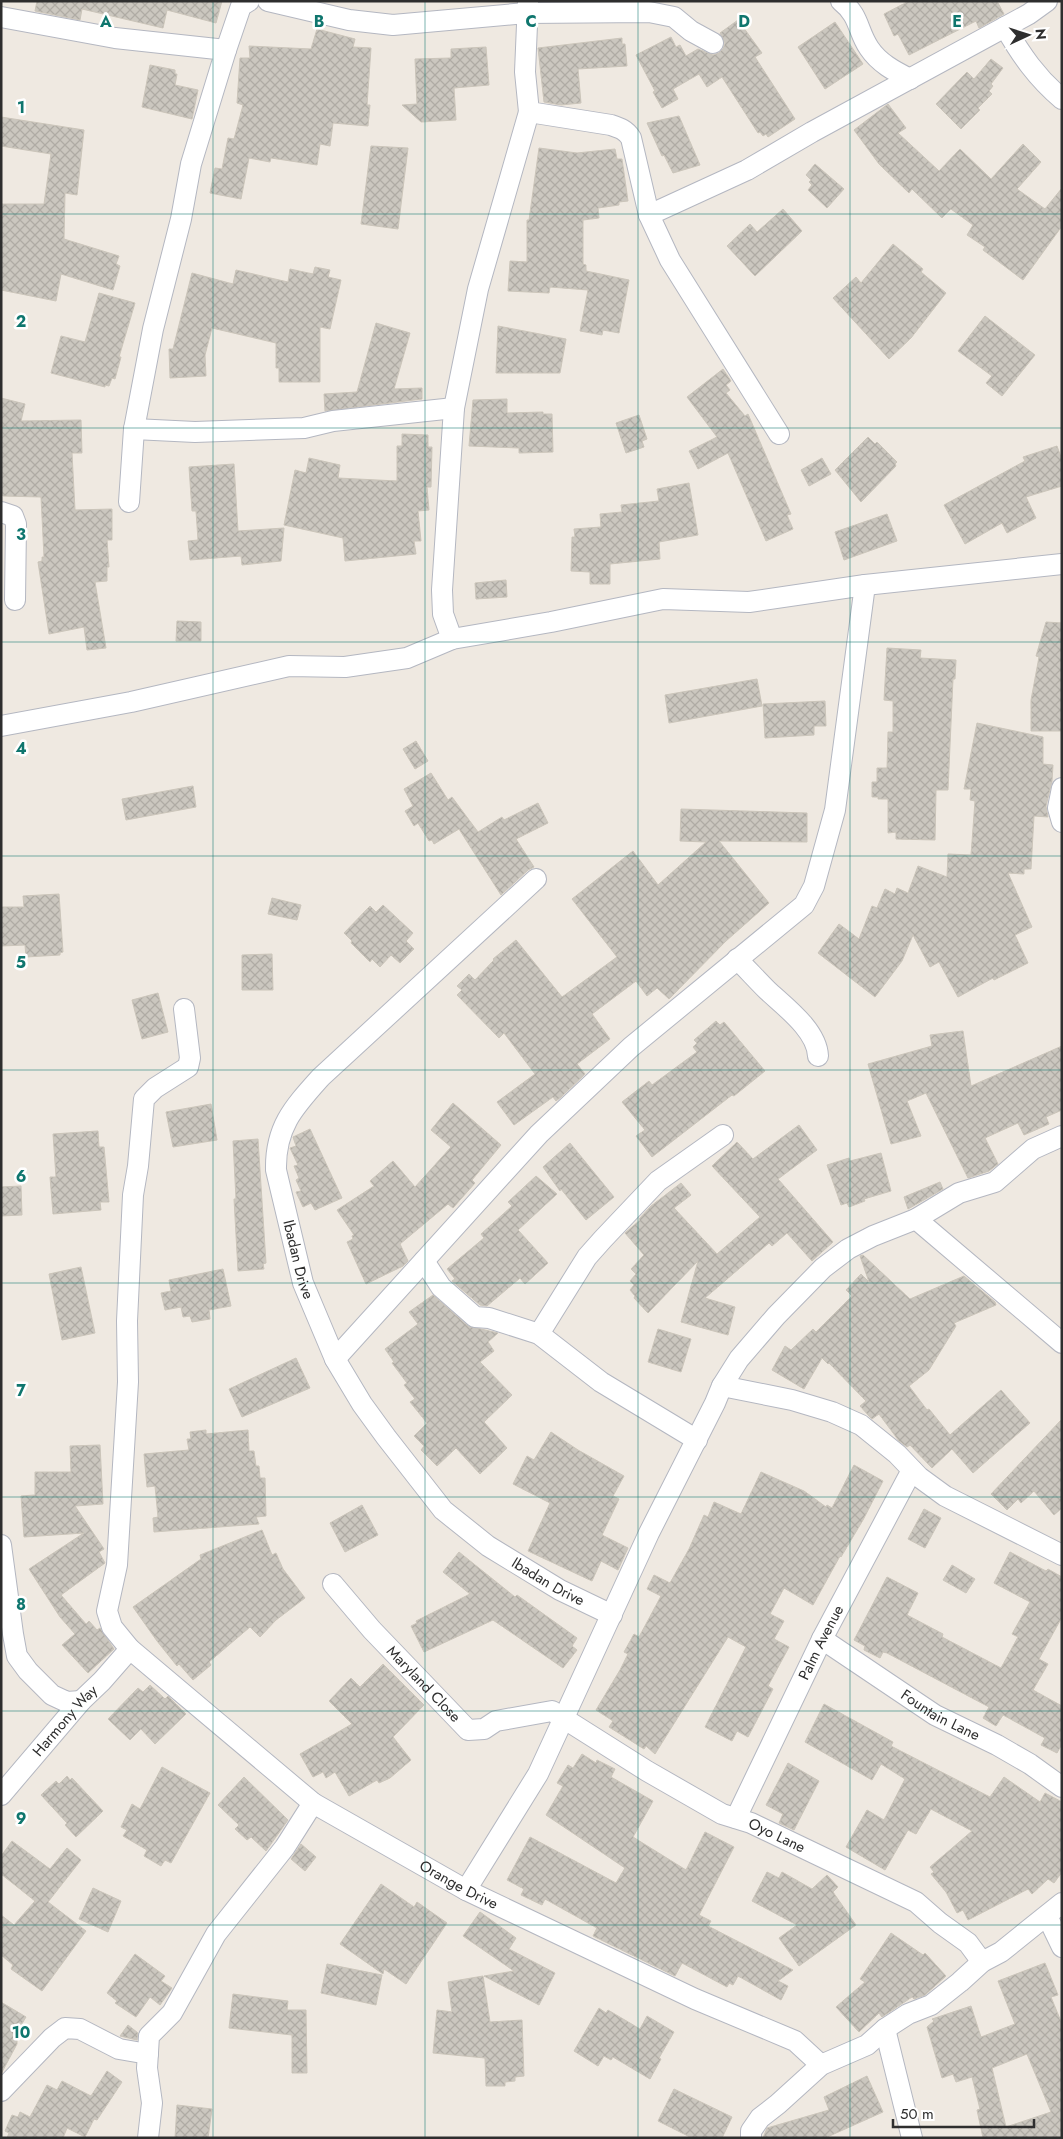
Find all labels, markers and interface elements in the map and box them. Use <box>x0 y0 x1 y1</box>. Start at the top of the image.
text: A <box>99 10 112 33</box>
text: B <box>314 10 324 33</box>
text: C <box>525 10 537 33</box>
text: D <box>738 10 750 33</box>
text: E <box>952 10 962 33</box>
north arrow <box>1003 10 1053 60</box>
text: N <box>1031 28 1051 40</box>
text: 1 <box>17 96 25 119</box>
text: 2 <box>16 310 26 333</box>
text: 3 <box>16 523 26 546</box>
text: 4 <box>15 737 27 760</box>
text: 5 <box>16 951 26 974</box>
text: 6 <box>16 1165 26 1188</box>
street label: Ibadan Drive <box>277 1218 320 1303</box>
text: 7 <box>16 1379 26 1402</box>
street label: Ibadan Drive <box>507 1552 588 1611</box>
text: 8 <box>16 1593 26 1616</box>
street label: Palm Avenue <box>793 1601 849 1684</box>
street label: Maryland Close <box>382 1641 466 1727</box>
street label: Harmony Way <box>27 1680 103 1761</box>
street label: Fountain Lane <box>896 1684 984 1746</box>
text: 9 <box>16 1807 26 1830</box>
street label: Oyo Lane <box>745 1812 809 1858</box>
street label: Orange Drive <box>415 1855 502 1915</box>
text: 10 <box>12 2021 30 2044</box>
scale bar <box>893 2096 1034 2128</box>
text: 50 m <box>900 2103 934 2125</box>

